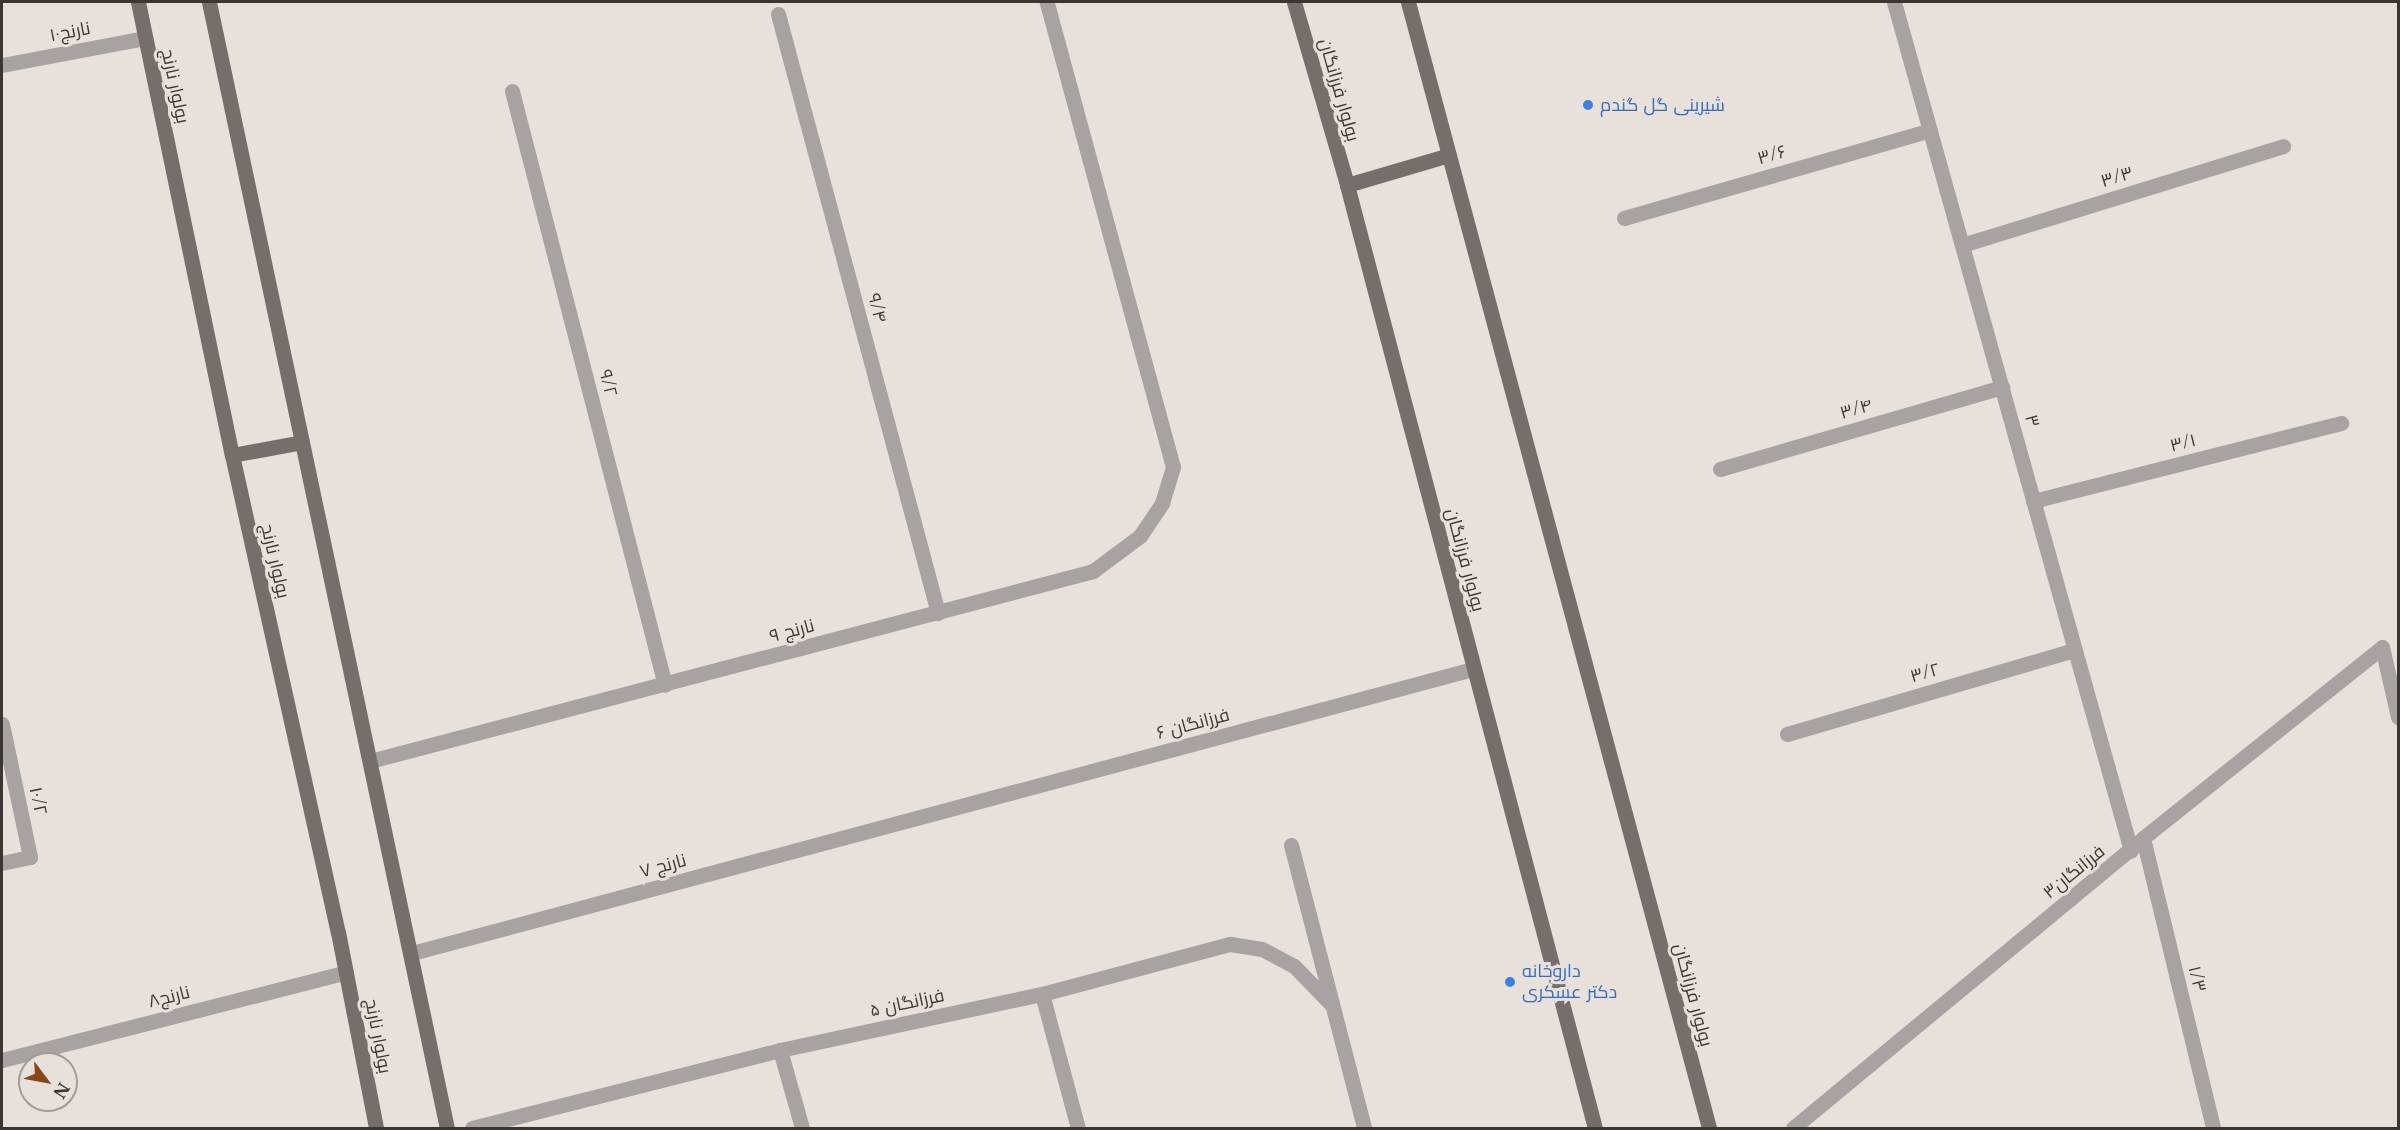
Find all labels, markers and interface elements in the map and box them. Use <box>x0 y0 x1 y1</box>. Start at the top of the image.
street label: نارنج۱۰ <box>48 17 92 47</box>
street label: بولوار فرزانگان <box>1314 36 1364 144</box>
street label: بولوار نارنج <box>157 46 193 126</box>
place label: شیرینی گل گندم <box>1600 94 1725 116</box>
marker: شیرینی گل گندم <box>1581 98 1595 112</box>
street label: ۳/۶ <box>1755 141 1789 169</box>
street label: ۳/۳ <box>2098 162 2136 192</box>
street label: ۹/۴ <box>863 291 891 325</box>
street label: ۹/۲ <box>594 367 622 399</box>
street label: ۳/۴ <box>1837 394 1875 424</box>
street label: ۳ <box>2020 412 2044 430</box>
street label: ۳/۱ <box>2168 429 2198 457</box>
street label: بولوار فرزانگان <box>1441 506 1489 614</box>
street label: بولوار نارنج <box>256 521 294 601</box>
street label: نارنج ۹ <box>767 615 817 647</box>
street label: ۳/۲ <box>1908 658 1942 688</box>
street label: فرزانگان ۶ <box>1154 704 1232 744</box>
street label: ۱۰/۲ <box>25 785 51 817</box>
street label: فرزانگان۳ <box>2039 841 2109 903</box>
street label: نارنج ۷ <box>637 849 689 883</box>
street label: بولوار فرزانگان <box>1669 941 1717 1049</box>
place label: داروخانه دکتر عسکری <box>1522 961 1617 1004</box>
street label: ۱/۳ <box>2183 964 2211 994</box>
marker: داروخانه دکتر عسکری <box>1503 975 1517 989</box>
street label: نارنج۸ <box>146 981 192 1013</box>
street label: فرزانگان ۵ <box>868 985 946 1021</box>
street label: بولوار نارنج <box>360 997 396 1075</box>
north arrow <box>18 1052 78 1112</box>
text: N <box>49 1079 74 1102</box>

